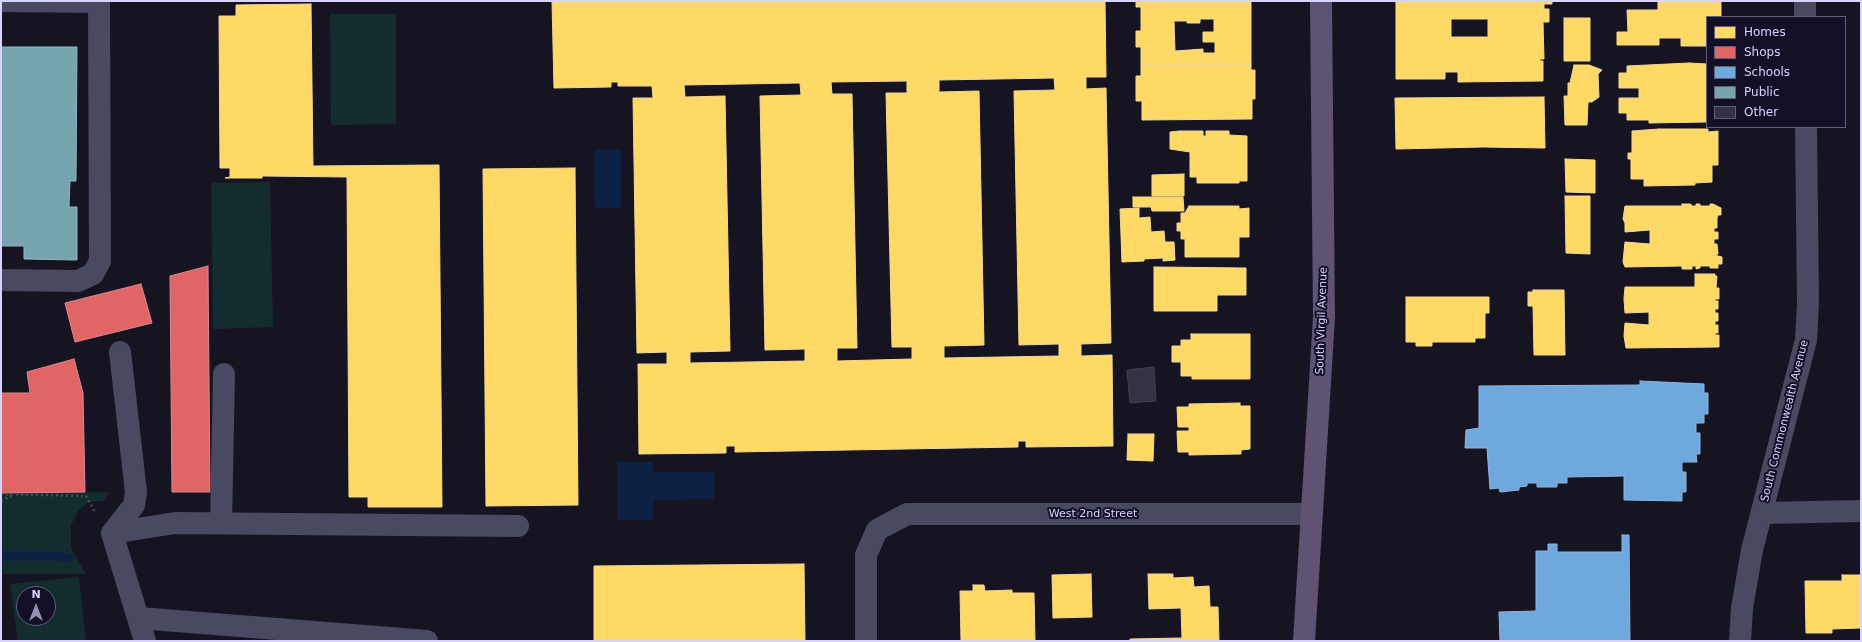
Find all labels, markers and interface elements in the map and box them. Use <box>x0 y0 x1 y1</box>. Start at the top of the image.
legend <box>1706 16 1846 128</box>
text: Homes <box>1744 25 1786 39</box>
text: Shops <box>1744 45 1780 59</box>
text: Schools <box>1744 65 1790 79</box>
text: Public <box>1744 85 1780 99</box>
text: Other <box>1744 105 1778 119</box>
street label: South Virgil Avenue <box>1314 267 1330 375</box>
street label: South Commonwealth Avenue <box>1758 339 1812 503</box>
street label: West 2nd Street <box>1049 507 1137 521</box>
north arrow <box>16 586 56 626</box>
text: N <box>31 588 41 601</box>

